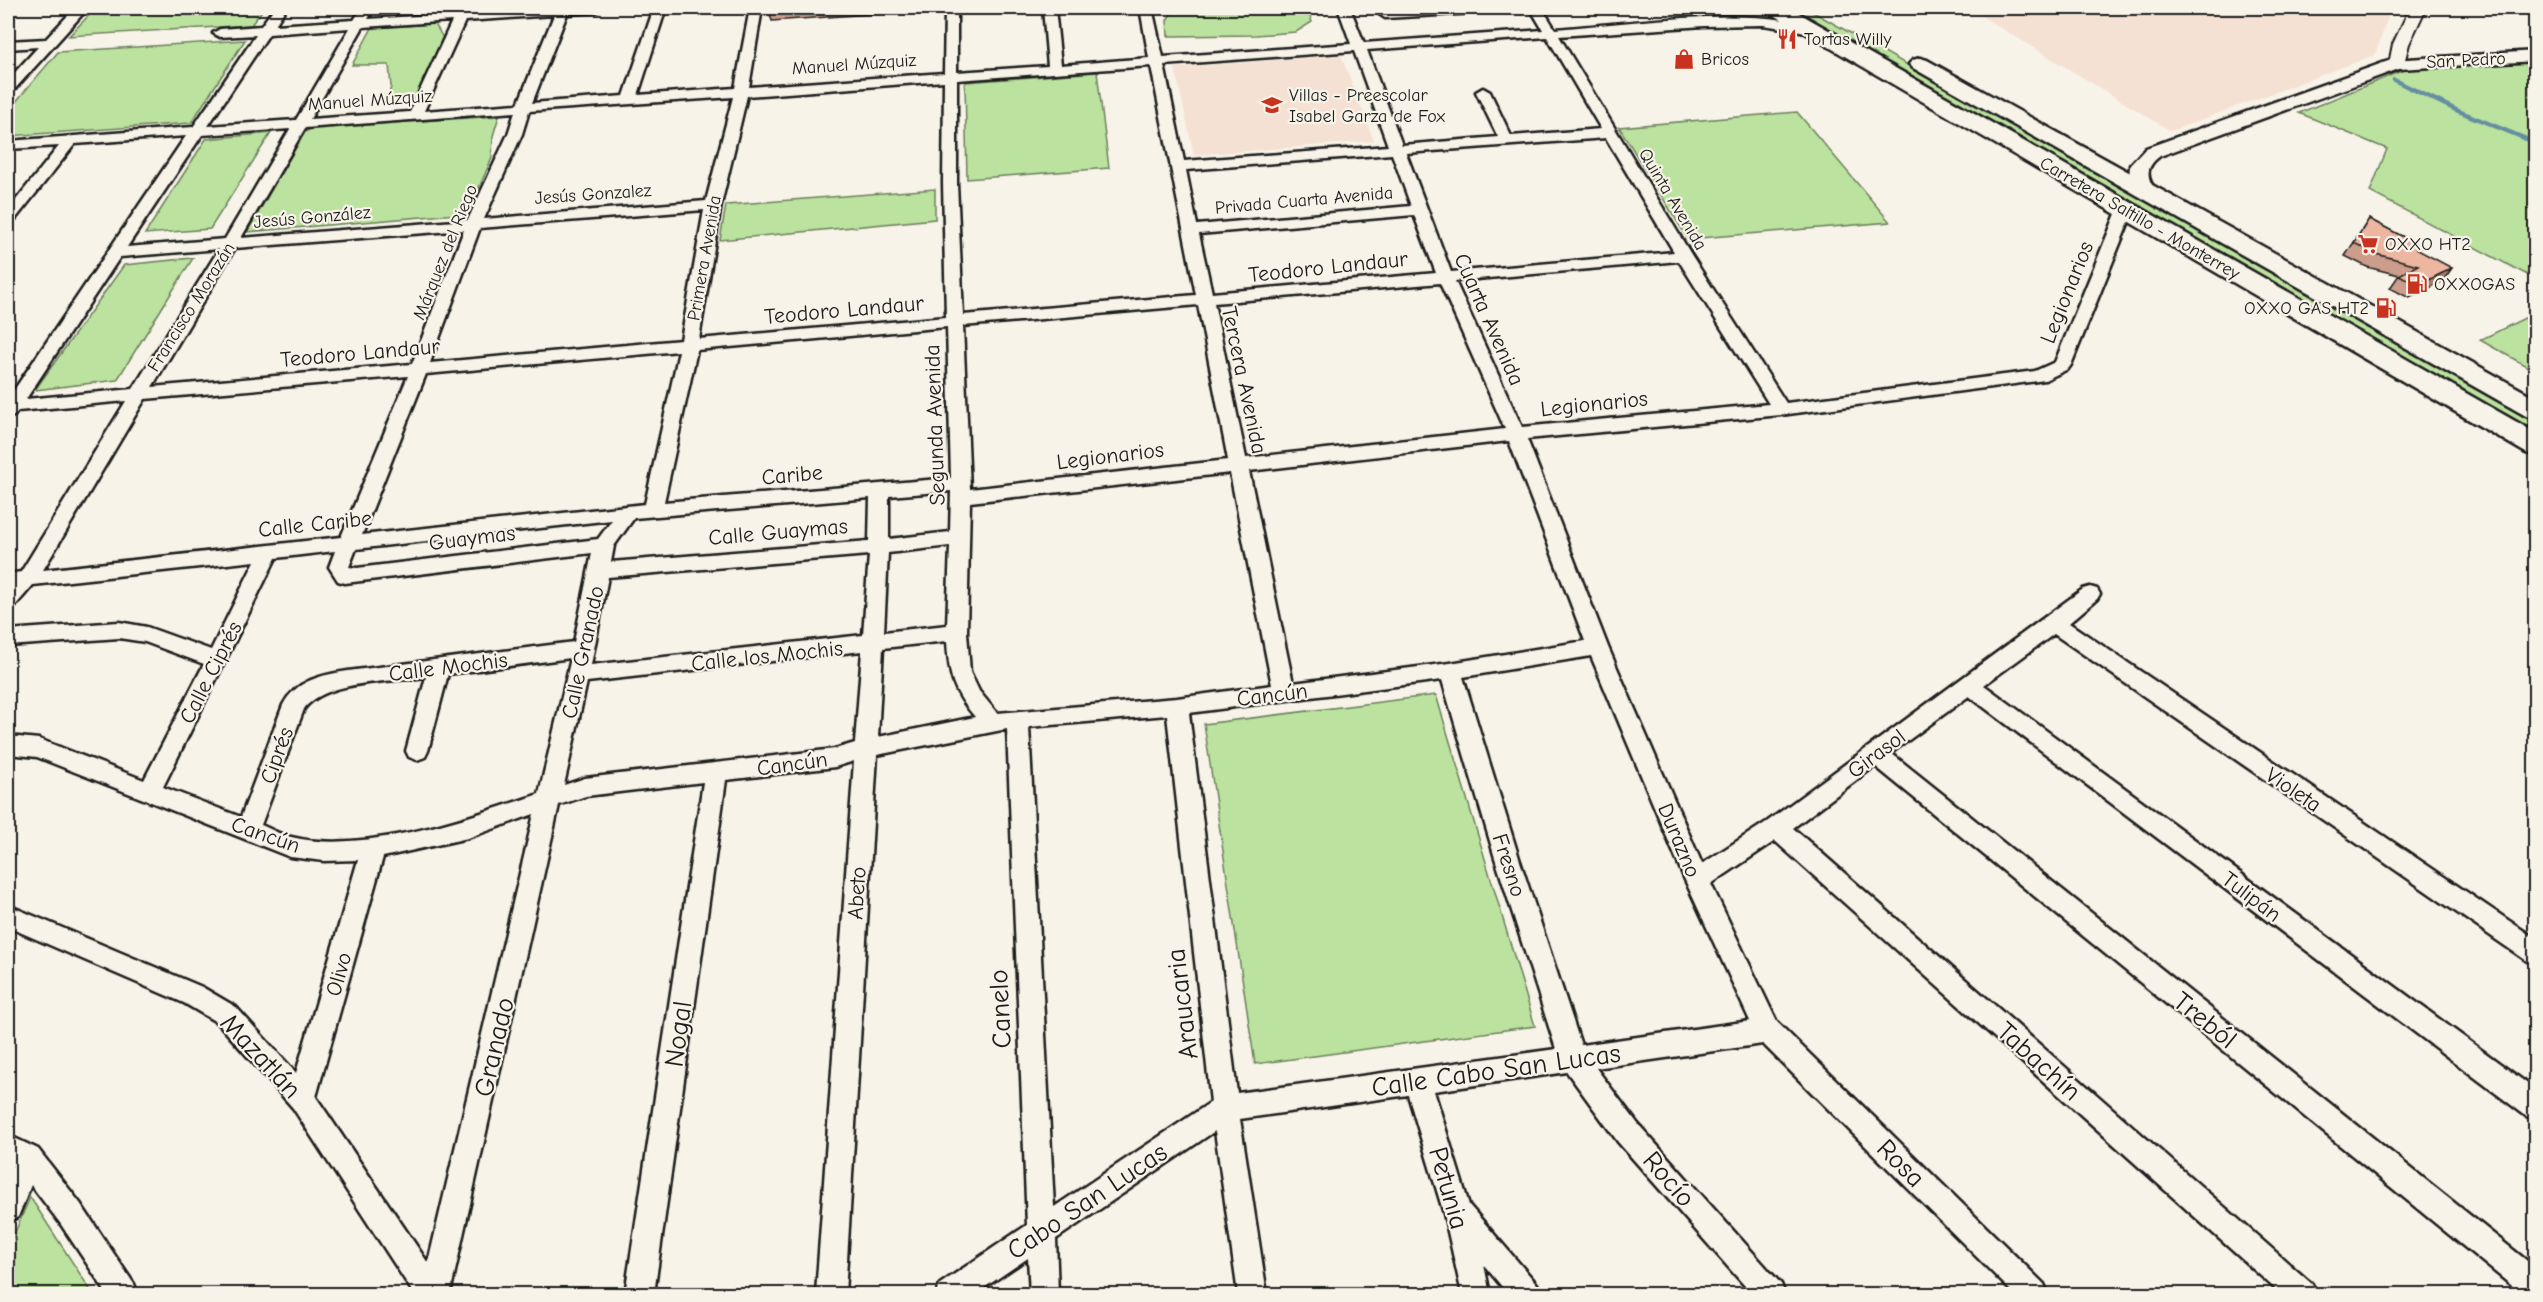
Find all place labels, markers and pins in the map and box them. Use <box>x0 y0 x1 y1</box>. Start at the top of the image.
restaurant icon: Tortas Willy <box>1775 27 1799 51</box>
place label: Tortas Willy <box>1804 29 1892 50</box>
shop icon: Bricos <box>1672 47 1696 71</box>
place label: Bricos <box>1701 49 1749 70</box>
place label: Villas - Preescolar Isabel Garza de Fox <box>1289 85 1445 127</box>
school or university icon: Villas - Preescolar Isabel Garza de Fox <box>1260 93 1284 117</box>
supermarket icon: OXXO HT2 <box>2356 232 2380 256</box>
place label: OXXO HT2 <box>2385 234 2471 255</box>
fuel station icon: OXXOGAS <box>2405 272 2429 296</box>
place label: OXXOGAS <box>2434 274 2515 295</box>
fuel station icon: OXXO GAS HT2 <box>2374 296 2398 320</box>
place label: OXXO GAS HT2 <box>2244 298 2369 319</box>

